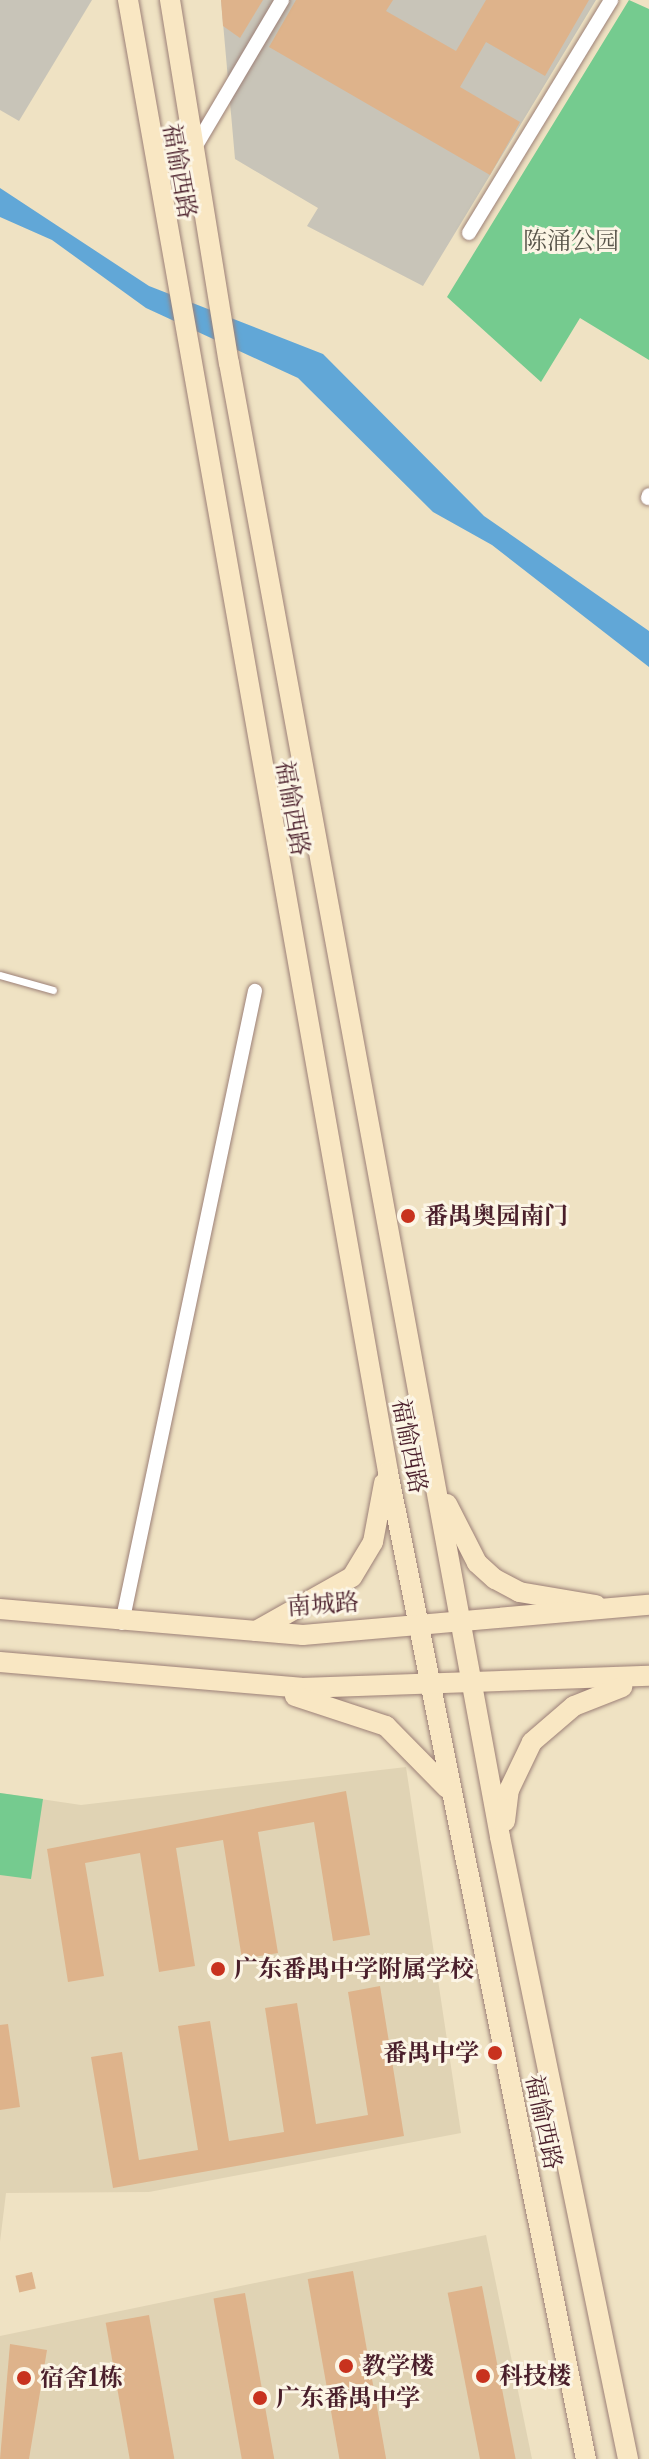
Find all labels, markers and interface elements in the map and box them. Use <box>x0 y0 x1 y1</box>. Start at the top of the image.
street label: 福愉西路 <box>157 121 203 221</box>
park label: 陈涌公园 <box>523 227 619 255</box>
street label: 福愉西路 <box>270 758 316 858</box>
place label: 番禺奥园南门 <box>424 1202 568 1230</box>
marker: 番禺奥园南门 <box>399 1207 417 1225</box>
street label: 福愉西路 <box>387 1396 433 1496</box>
street label: 南城路 <box>286 1587 360 1621</box>
place label: 广东番禺中学附属学校 <box>234 1955 474 1983</box>
marker: 广东番禺中学附属学校 <box>209 1960 227 1978</box>
place label: 番禺中学 <box>383 2039 479 2067</box>
marker: 番禺中学 <box>486 2044 504 2062</box>
street label: 福愉西路 <box>520 2072 568 2172</box>
place label: 教学楼 <box>362 2352 434 2380</box>
marker: 教学楼 <box>337 2357 355 2375</box>
place label: 科技楼 <box>499 2362 571 2390</box>
place label: 宿舍1栋 <box>40 2364 123 2392</box>
marker: 科技楼 <box>474 2367 492 2385</box>
marker: 宿舍1栋 <box>15 2369 33 2387</box>
place label: 广东番禺中学 <box>276 2384 420 2412</box>
marker: 广东番禺中学 <box>251 2389 269 2407</box>

